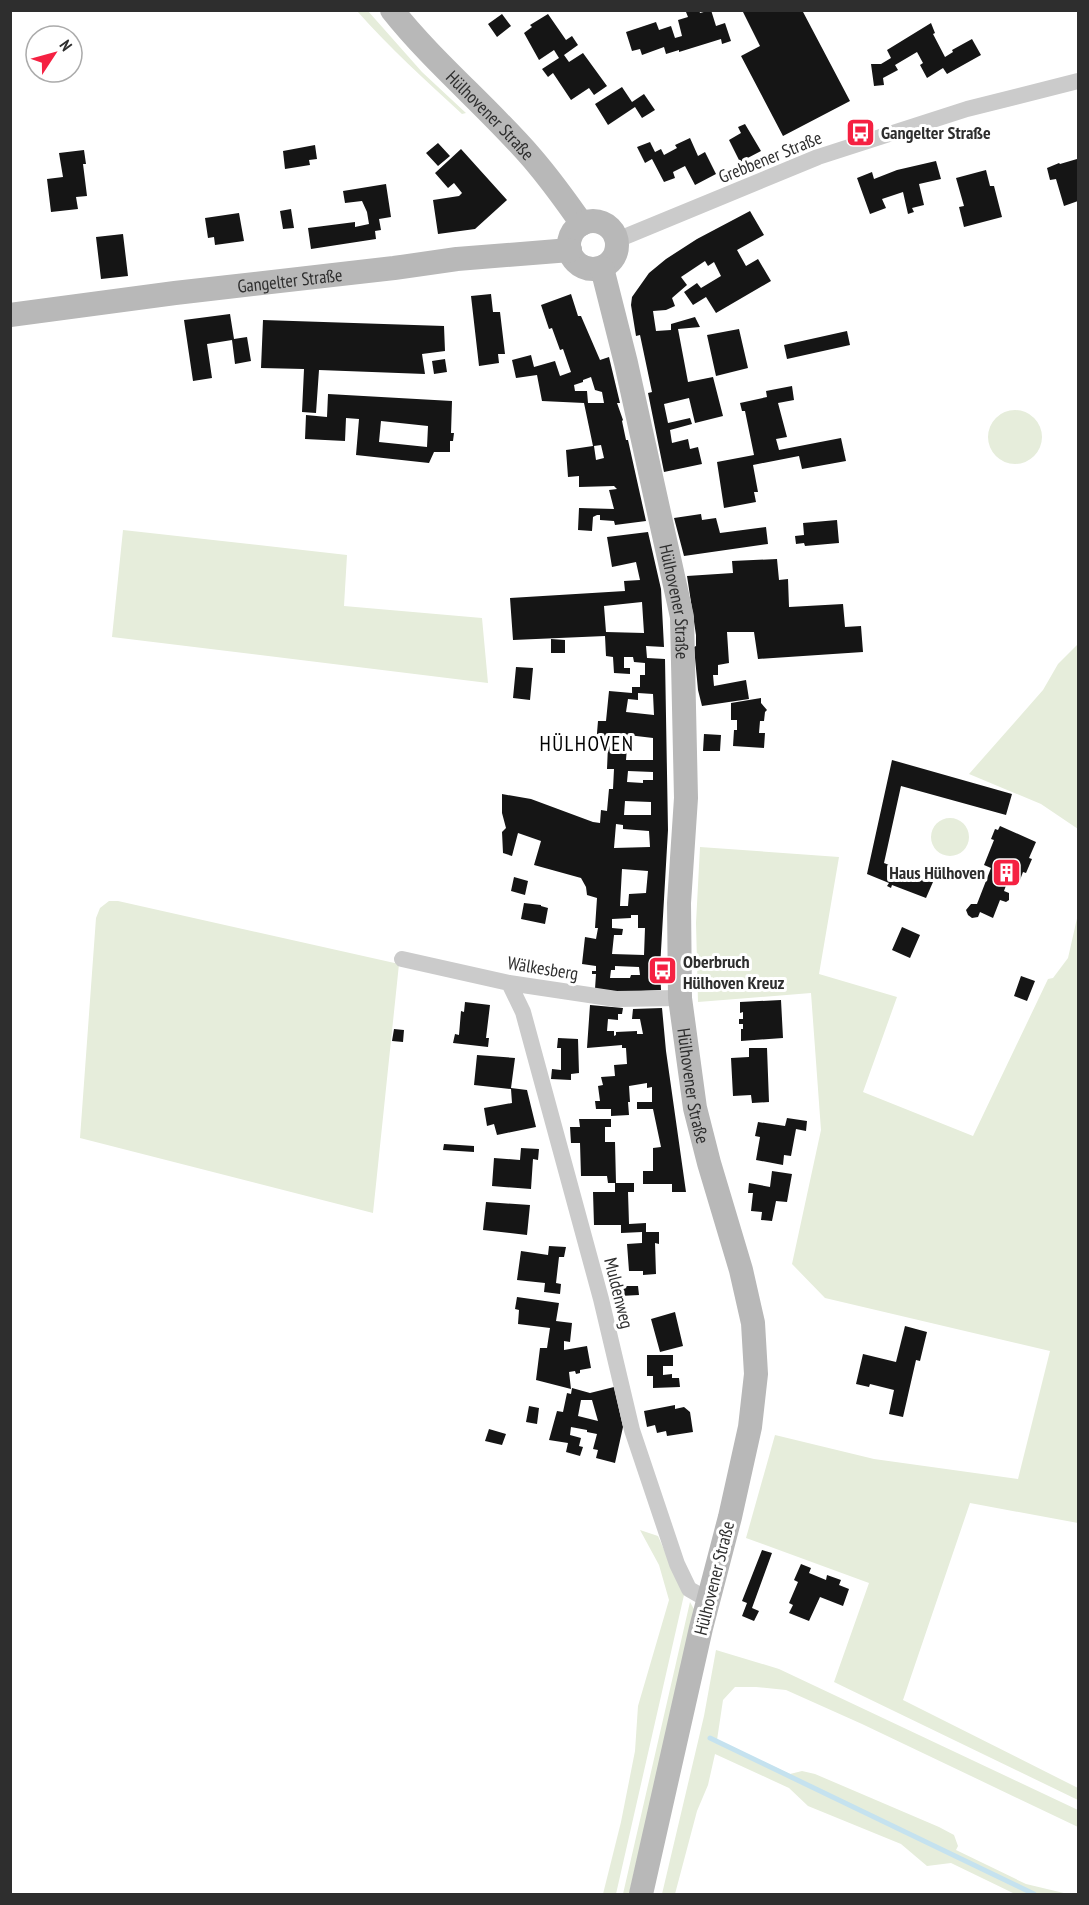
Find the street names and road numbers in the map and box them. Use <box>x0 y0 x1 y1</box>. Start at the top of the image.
street label: Hülhovener Straße <box>442 65 540 165</box>
street label: Grebbener Straße <box>715 126 825 188</box>
street label: Gangelter Straße <box>236 262 343 297</box>
street label: Hülhovener Straße <box>655 542 694 660</box>
street label: Wälkesberg <box>506 951 580 985</box>
street label: Hülhovener Straße <box>673 1026 715 1146</box>
street label: Muldenweg <box>599 1255 639 1331</box>
street label: Hülhovener Straße <box>689 1519 739 1637</box>

